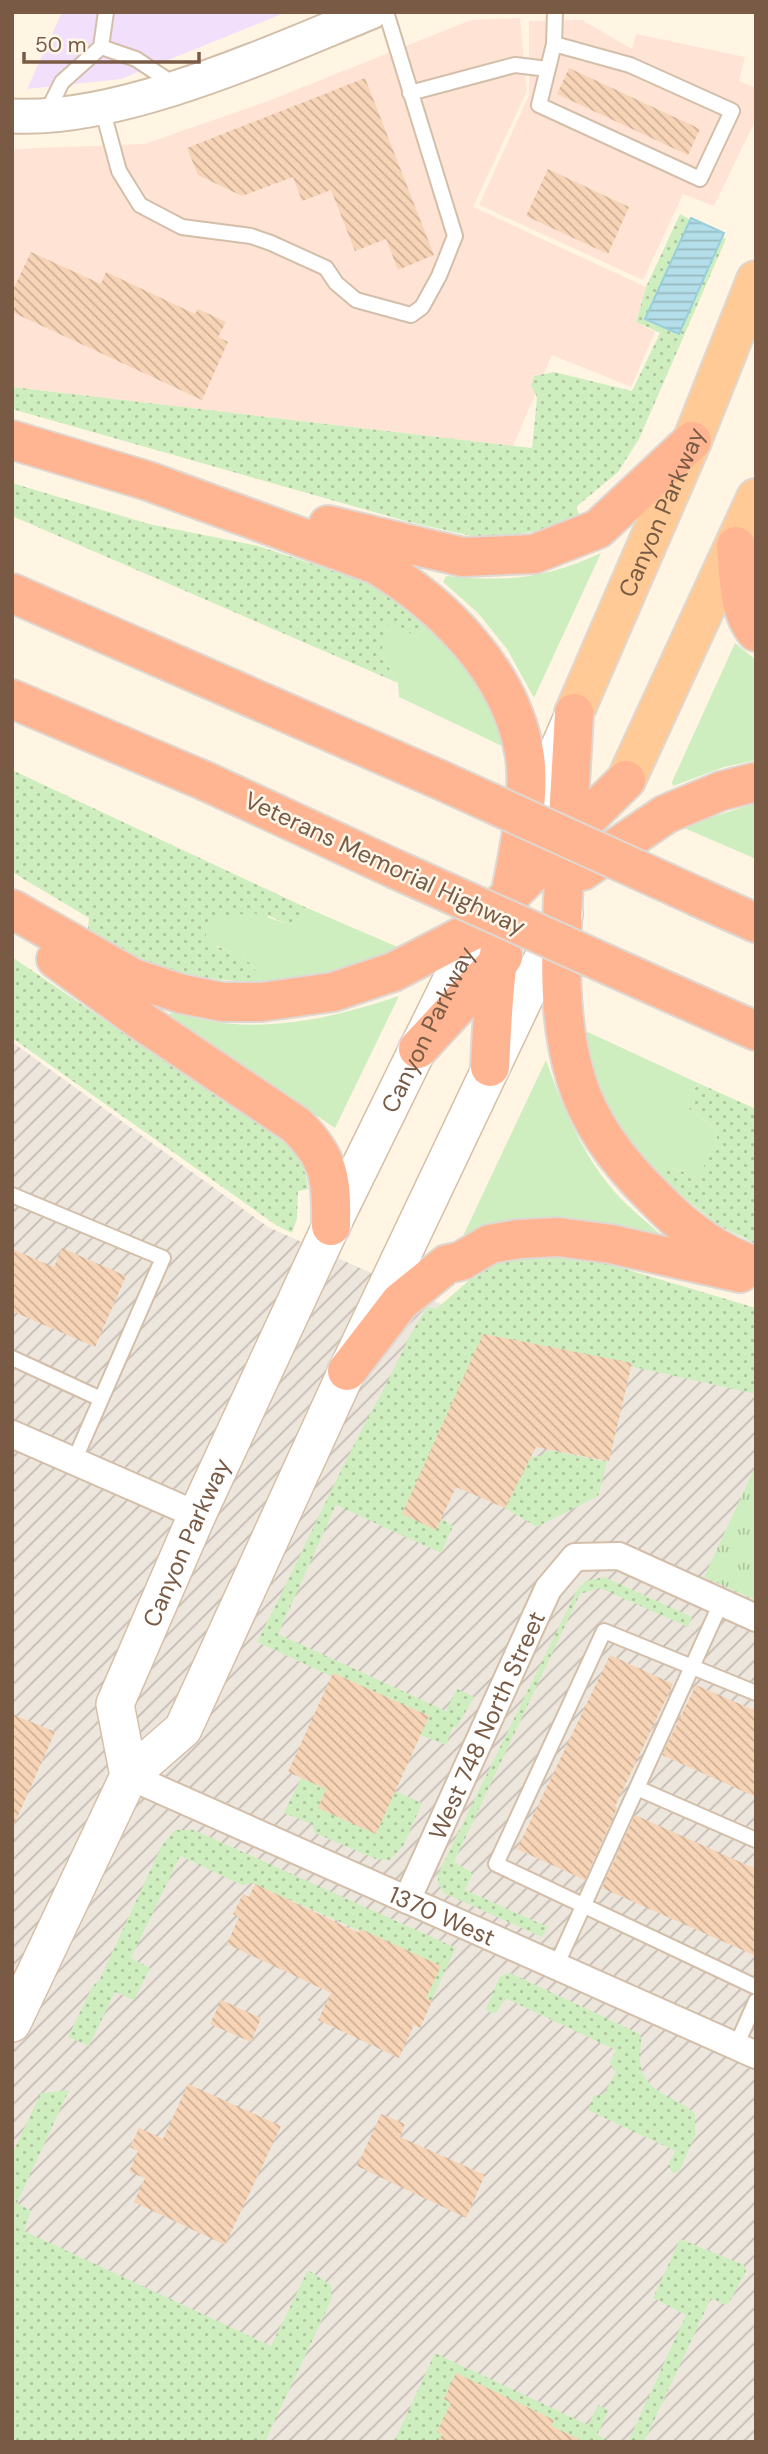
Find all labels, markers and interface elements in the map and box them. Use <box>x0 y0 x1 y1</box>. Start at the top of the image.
scale bar <box>24 21 200 65</box>
text: 50 m <box>35 31 86 59</box>
street label: Canyon Parkway <box>611 423 711 602</box>
street label: Veterans Memorial Highway <box>239 784 531 942</box>
street label: Canyon Parkway <box>374 941 481 1118</box>
street label: Canyon Parkway <box>135 1453 237 1631</box>
street label: West 748 North Street <box>421 1606 551 1844</box>
street label: 1370 West <box>384 1878 500 1953</box>

